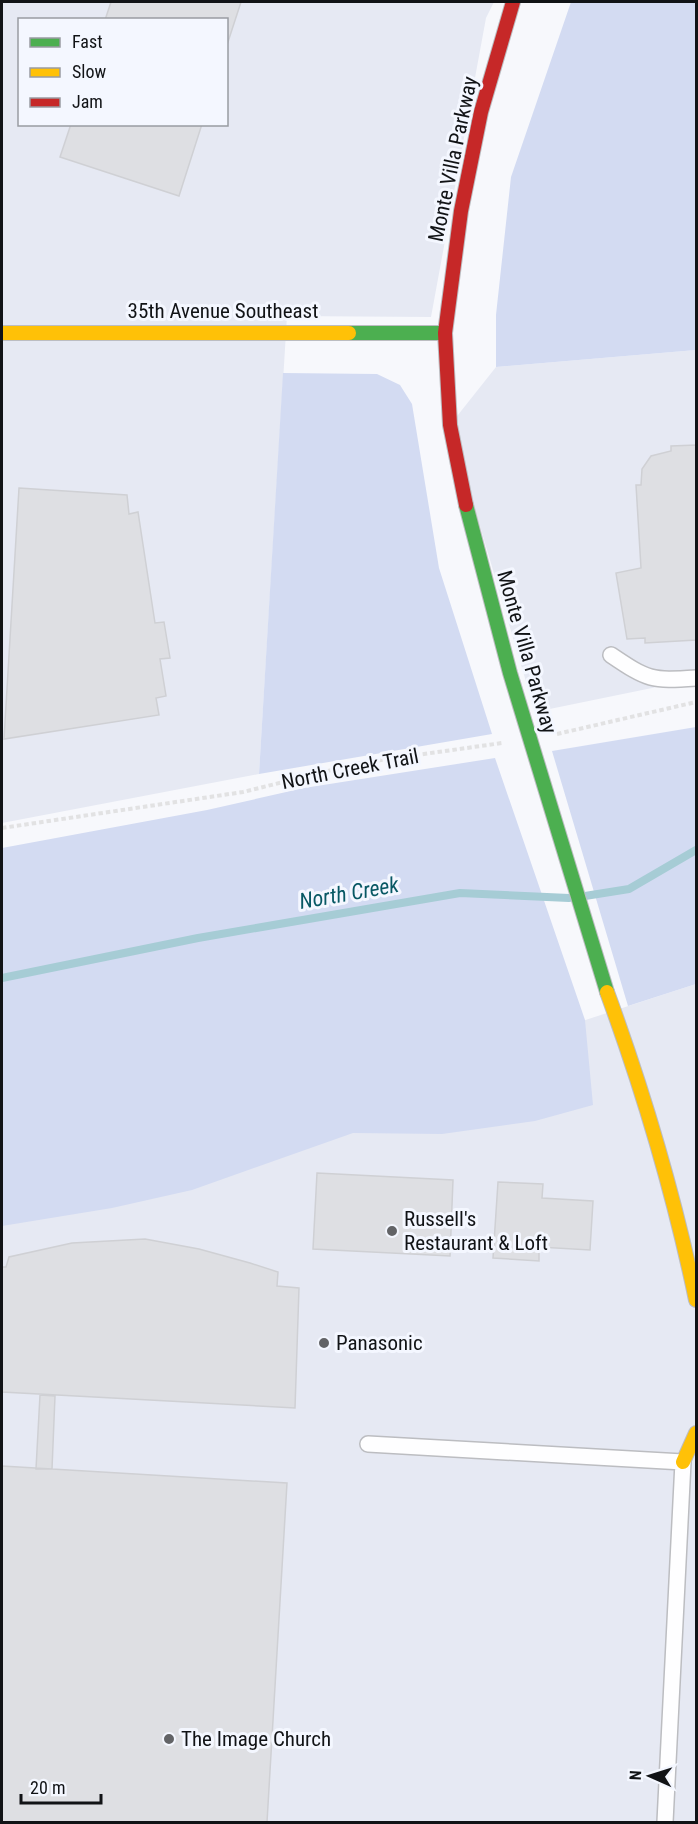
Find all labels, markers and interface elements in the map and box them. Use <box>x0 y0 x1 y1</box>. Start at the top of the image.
legend <box>18 18 228 126</box>
text: Fast <box>72 31 103 52</box>
text: Slow <box>72 61 107 82</box>
street label: Monte Villa Parkway <box>424 74 482 244</box>
text: Jam <box>72 91 103 112</box>
street label: 35th Avenue Southeast <box>128 299 318 323</box>
street label: Monte Villa Parkway <box>492 568 562 736</box>
street label: North Creek Trail <box>279 744 421 794</box>
water label: North Creek <box>297 872 401 914</box>
place label: Russell's Restaurant & Loft <box>404 1207 548 1255</box>
marker: Russell's Restaurant & Loft <box>385 1224 399 1238</box>
place label: Panasonic <box>336 1331 423 1355</box>
marker: Panasonic <box>317 1336 331 1350</box>
place label: The Image Church <box>181 1727 331 1751</box>
marker: The Image Church <box>162 1732 176 1746</box>
north arrow <box>620 1746 680 1806</box>
scale bar <box>21 1767 100 1805</box>
text: N <box>626 1770 645 1781</box>
text: 20 m <box>30 1777 65 1798</box>

